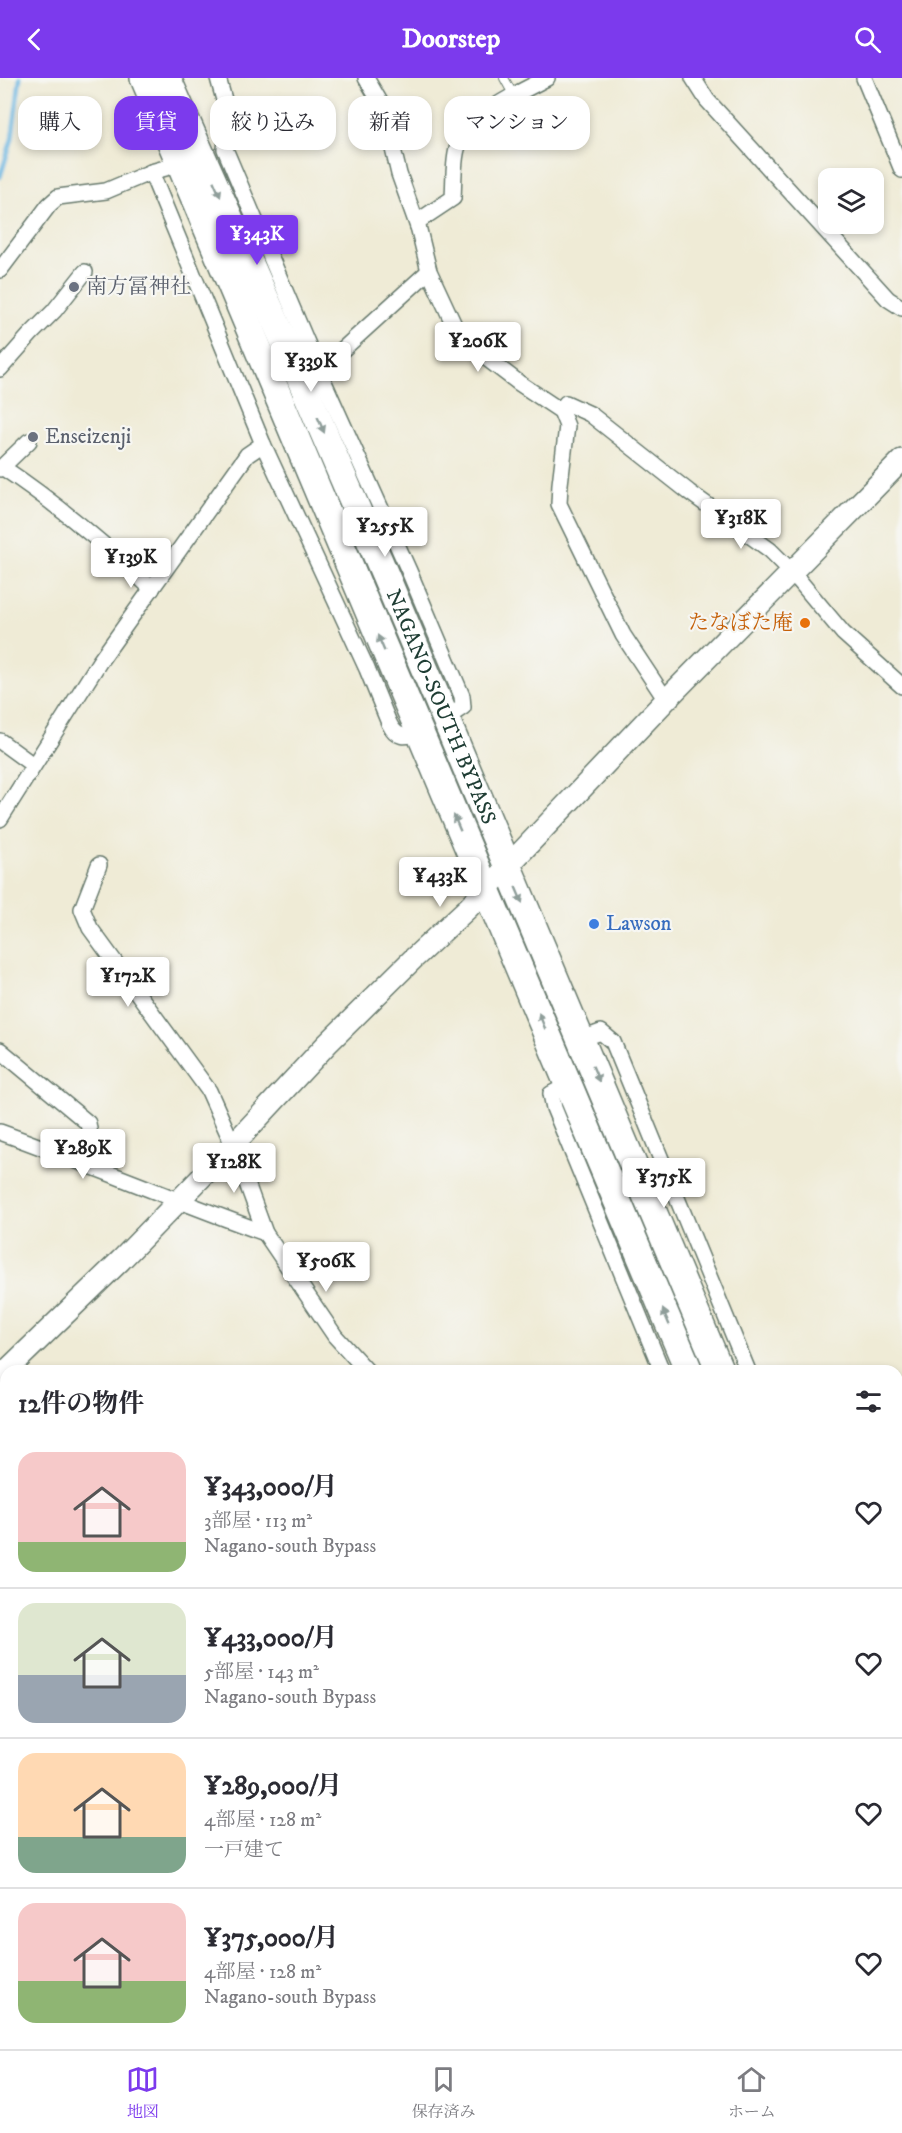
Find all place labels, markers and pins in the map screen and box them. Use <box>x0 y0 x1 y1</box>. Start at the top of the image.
pin: ¥343K <box>215 215 299 266</box>
place label: 南方冨神社 <box>86 274 191 300</box>
marker: 南方冨神社 <box>67 280 81 294</box>
pin: ¥206K <box>436 322 520 373</box>
pin: ¥339K <box>269 342 353 393</box>
place label: Enseizenji <box>45 424 131 450</box>
marker: Enseizenji <box>26 430 40 444</box>
pin: ¥318K <box>699 499 783 550</box>
pin: ¥255K <box>343 507 427 558</box>
pin: ¥139K <box>89 538 173 589</box>
place label: たなぼた庵 <box>688 610 793 636</box>
marker: たなぼた庵 <box>798 616 812 630</box>
pin: ¥433K <box>398 857 482 908</box>
place label: Lawson <box>606 911 672 937</box>
marker: Lawson <box>587 917 601 931</box>
pin: ¥172K <box>86 957 170 1008</box>
pin: ¥289K <box>41 1129 125 1180</box>
pin: ¥128K <box>192 1143 276 1194</box>
pin: ¥375K <box>622 1158 706 1209</box>
pin: ¥506K <box>284 1242 368 1293</box>

